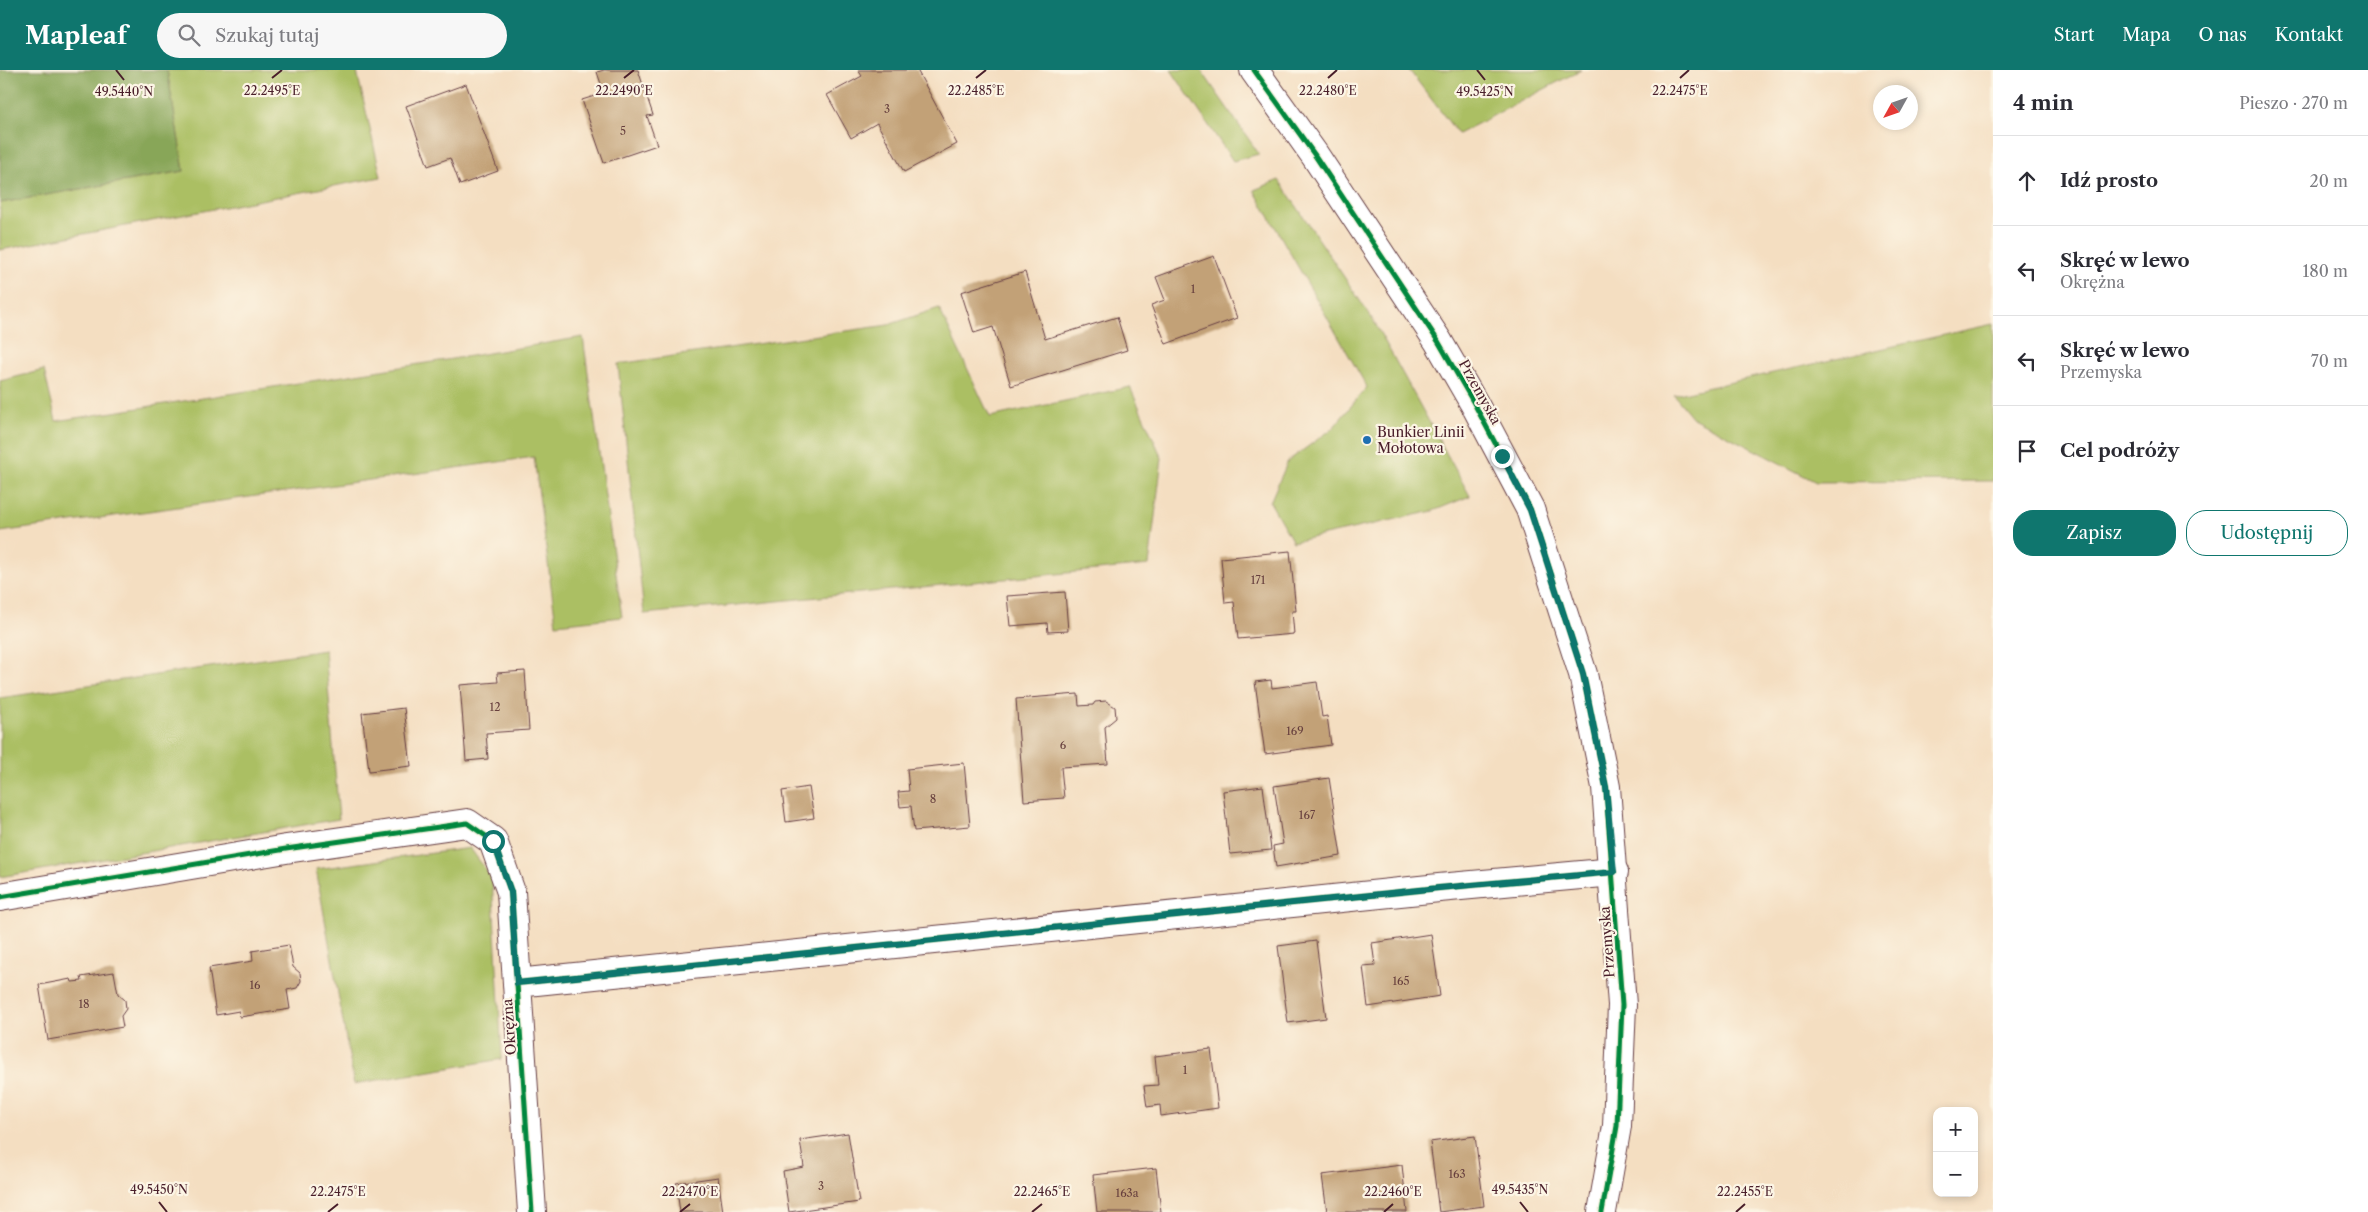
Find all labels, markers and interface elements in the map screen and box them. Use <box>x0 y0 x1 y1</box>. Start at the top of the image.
search box <box>157 13 507 58</box>
text: Mapleaf <box>25 21 127 50</box>
icon: search <box>175 21 203 49</box>
text: Szukaj tutaj <box>215 24 319 47</box>
text: Start <box>2054 24 2094 46</box>
text: Mapa <box>2122 24 2170 46</box>
text: O nas <box>2198 24 2247 46</box>
text: Kontakt <box>2275 24 2343 46</box>
text: 22.2495°E <box>244 83 300 98</box>
text: 22.2490°E <box>595 83 653 98</box>
text: 22.2485°E <box>948 83 1004 98</box>
text: 22.2480°E <box>1299 83 1357 98</box>
text: 22.2475°E <box>1652 83 1708 98</box>
text: 49.5440°N <box>95 84 153 99</box>
text: 49.5425°N <box>1456 84 1514 99</box>
north arrow <box>1873 85 1918 130</box>
text: 4 min <box>2013 90 2074 115</box>
text: Pieszo · 270 m <box>2239 93 2348 113</box>
house number: 3 <box>884 102 890 116</box>
house number: 5 <box>620 124 626 138</box>
icon: ahead <box>2013 167 2041 195</box>
text: Idź prosto <box>2060 169 2158 192</box>
text: 20 m <box>2309 171 2348 191</box>
text: Skręć w lewo <box>2060 249 2190 272</box>
icon: left <box>2013 257 2041 285</box>
text: 180 m <box>2302 261 2348 281</box>
text: Okrężna <box>2060 272 2125 292</box>
house number: 1 <box>1191 282 1196 296</box>
text: Skręć w lewo <box>2060 339 2190 362</box>
icon: left <box>2013 347 2041 375</box>
text: 70 m <box>2311 351 2348 371</box>
street label: Przemyska <box>1455 356 1506 428</box>
text: Przemyska <box>2060 362 2142 382</box>
place label: Bunkier Linii Mołotowa <box>1377 423 1464 457</box>
marker: Bunkier Linii Mołotowa <box>1361 434 1373 446</box>
icon: arrive <box>2013 437 2041 465</box>
text: Cel podróży <box>2060 439 2179 462</box>
route end <box>1491 445 1514 468</box>
button: Zapisz <box>2013 510 2176 556</box>
button: Udostępnij <box>2186 510 2348 556</box>
house number: 171 <box>1251 573 1266 587</box>
house number: 12 <box>490 700 500 714</box>
house number: 169 <box>1286 724 1304 738</box>
house number: 6 <box>1060 738 1067 752</box>
house number: 8 <box>930 792 936 806</box>
house number: 167 <box>1299 808 1316 822</box>
route start <box>482 830 505 853</box>
street label: Przemyska <box>1595 905 1618 978</box>
house number: 165 <box>1392 974 1410 988</box>
house number: 16 <box>249 978 261 992</box>
house number: 18 <box>78 997 90 1011</box>
street label: Okrężna <box>498 998 520 1056</box>
house number: 1 <box>1183 1063 1188 1077</box>
map controls <box>1933 1107 1978 1197</box>
button: + <box>1933 1107 1978 1152</box>
button: − <box>1933 1152 1978 1197</box>
house number: 163 <box>1448 1167 1466 1181</box>
house number: 3 <box>818 1179 824 1193</box>
text: 49.5450°N <box>130 1182 188 1197</box>
text: 49.5435°N <box>1491 1182 1549 1197</box>
text: 22.2475°E <box>310 1184 366 1199</box>
text: 22.2470°E <box>662 1184 718 1199</box>
text: 22.2465°E <box>1014 1184 1070 1199</box>
text: 22.2460°E <box>1364 1184 1422 1199</box>
text: 22.2455°E <box>1717 1184 1773 1199</box>
house number: 163a <box>1116 1186 1139 1200</box>

